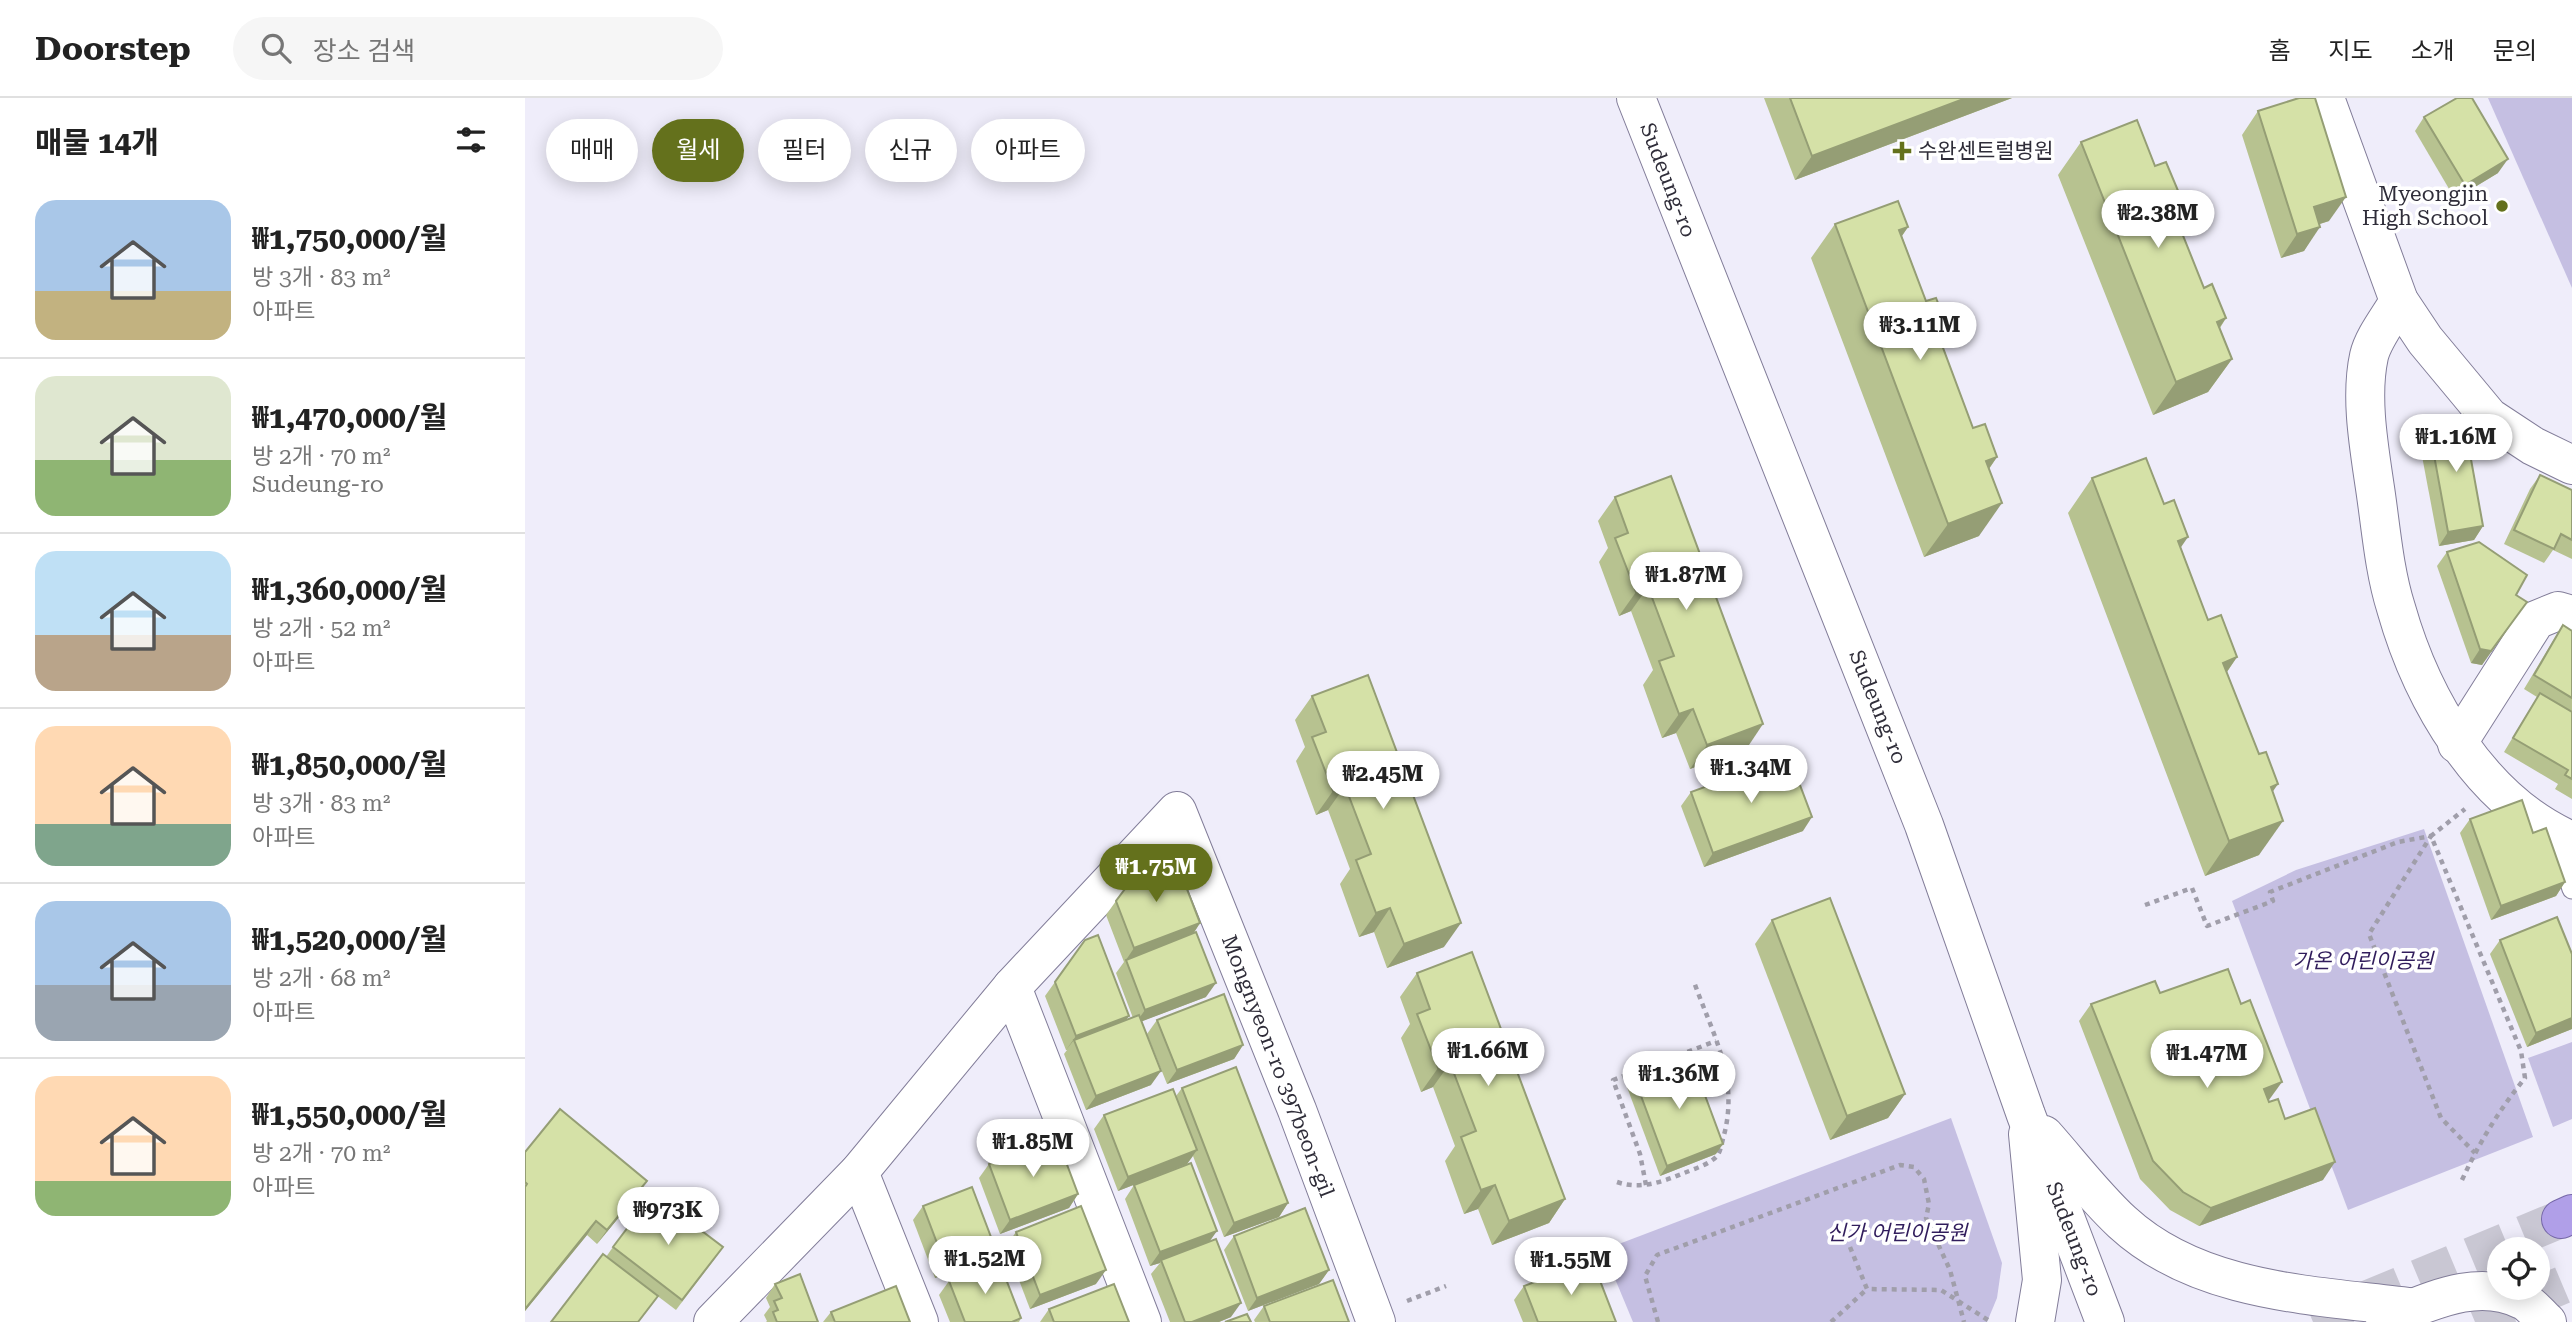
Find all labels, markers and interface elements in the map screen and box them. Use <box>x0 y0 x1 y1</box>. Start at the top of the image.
search box <box>233 17 723 80</box>
text: Doorstep <box>35 29 191 68</box>
icon: search <box>257 29 295 67</box>
text: 장소 검색 <box>313 36 415 66</box>
text: 홈 <box>2268 37 2290 65</box>
text: 지도 <box>2328 37 2373 65</box>
text: 소개 <box>2411 37 2455 65</box>
text: 문의 <box>2493 37 2537 65</box>
chip: 매매 <box>546 119 638 182</box>
chip: 월세 <box>652 119 744 182</box>
chip: 필터 <box>758 119 851 182</box>
chip: 신규 <box>865 119 957 182</box>
chip: 아파트 <box>971 119 1085 182</box>
street label: Sudeung-ro <box>1635 120 1701 240</box>
icon: filters <box>452 121 490 159</box>
text: 매물 14개 <box>35 125 159 160</box>
place label: 수완센트럴병원 <box>1918 139 2053 163</box>
marker: 수완센트럴병원 <box>1892 141 1912 161</box>
place label: Myeongjin High School <box>2362 182 2489 230</box>
pin: ₩2.38M <box>2101 190 2215 250</box>
marker: Myeongjin High School <box>2494 198 2510 214</box>
text: ₩2.38M <box>2118 199 2198 226</box>
text: ₩1,750,000/월 <box>252 221 447 256</box>
icon: home <box>91 228 175 312</box>
text: 방 3개 · 83 m² <box>252 264 390 291</box>
text: 아파트 <box>252 298 315 325</box>
pin: ₩3.11M <box>1863 302 1977 362</box>
text: ₩3.11M <box>1880 311 1960 338</box>
text: ₩1,470,000/월 <box>252 400 447 435</box>
icon: home <box>91 404 175 488</box>
pin: ₩1.16M <box>2399 414 2513 474</box>
text: ₩1.16M <box>2416 423 2496 450</box>
text: 방 2개 · 70 m² <box>252 443 390 470</box>
text: Sudeung-ro <box>252 471 384 498</box>
pin: ₩1.87M <box>1629 552 1743 612</box>
text: ₩1.87M <box>1646 561 1726 588</box>
text: ₩1,360,000/월 <box>252 572 447 607</box>
icon: home <box>91 579 175 663</box>
text: 방 2개 · 52 m² <box>252 615 390 642</box>
street label: Sudeung-ro <box>1844 647 1912 767</box>
text: 아파트 <box>252 649 315 676</box>
pin: ₩1.34M <box>1694 746 1808 805</box>
text: ₩1,850,000/월 <box>252 747 447 782</box>
pin: ₩2.45M <box>1326 752 1440 811</box>
icon: home <box>91 754 175 838</box>
text: ₩1.34M <box>1711 754 1791 781</box>
text: ₩2.45M <box>1343 760 1423 787</box>
text: 방 3개 · 83 m² <box>252 790 390 817</box>
text: 아파트 <box>252 824 315 851</box>
pin: ₩1.75M <box>1099 844 1213 904</box>
text: ₩1.75M <box>1116 853 1196 880</box>
text: ₩1,520,000/월 <box>252 922 447 957</box>
icon: home <box>91 929 175 1013</box>
street label: Mongnyeon-ro 397beon-gil <box>1217 932 1339 1201</box>
park label: 가온 어린이공원 <box>2293 949 2435 973</box>
text: 방 2개 · 68 m² <box>252 965 390 992</box>
text: 아파트 <box>252 999 315 1026</box>
pin: ₩1.66M <box>1431 1028 1545 1088</box>
pin: ₩1.47M <box>2150 1030 2264 1090</box>
text: ₩1.66M <box>1448 1037 1528 1064</box>
text: ₩1.47M <box>2167 1039 2247 1066</box>
pin: ₩1.36M <box>1622 1052 1736 1111</box>
text: ₩1.36M <box>1639 1060 1719 1087</box>
text: ₩1,550,000/월 <box>252 1097 447 1132</box>
icon: home <box>91 1104 175 1188</box>
pin: ₩1.85M <box>976 1119 1090 1179</box>
text: ₩1.85M <box>993 1128 1073 1155</box>
text: 방 2개 · 70 m² <box>252 1140 390 1167</box>
text: 아파트 <box>252 1174 315 1201</box>
street label: Sudeung-ro <box>2041 1179 2107 1299</box>
pin: ₩973K <box>619 1188 717 1247</box>
text: ₩973K <box>633 1196 703 1223</box>
park label: 신가 어린이공원 <box>1827 1221 1969 1245</box>
pin: ₩1.52M <box>928 1236 1042 1296</box>
map controls <box>2487 1237 2550 1300</box>
button: locate <box>2487 1237 2550 1300</box>
pin: ₩1.55M <box>1514 1238 1628 1297</box>
text: ₩1.52M <box>945 1245 1025 1272</box>
text: ₩1.55M <box>1531 1246 1611 1273</box>

